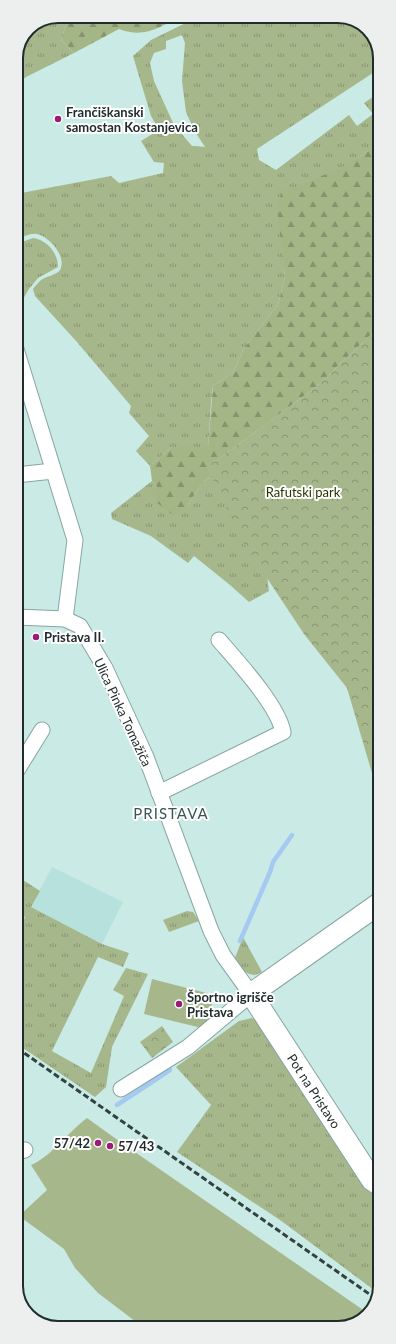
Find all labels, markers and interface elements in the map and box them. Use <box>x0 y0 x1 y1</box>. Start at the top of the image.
place label: Frančiškanski samostan Kostanjevica <box>66 104 198 135</box>
marker: Frančiškanski samostan Kostanjevica <box>53 114 63 124</box>
park label: Rafutski park <box>266 484 341 500</box>
place label: Pristava II. <box>44 629 104 645</box>
marker: Pristava II. <box>31 632 41 642</box>
street label: Ulica Pinka Tomažiča <box>91 655 155 769</box>
district label: PRISTAVA <box>133 804 209 822</box>
place label: Športno igrišče Pristava <box>187 989 274 1020</box>
marker: Športno igrišče Pristava <box>174 999 184 1009</box>
street label: Pot na Pristavo <box>284 1051 344 1131</box>
place label: 57/42 <box>54 1135 90 1151</box>
marker: 57/42 <box>93 1138 103 1148</box>
place label: 57/43 <box>118 1138 154 1154</box>
marker: 57/43 <box>105 1141 115 1151</box>

